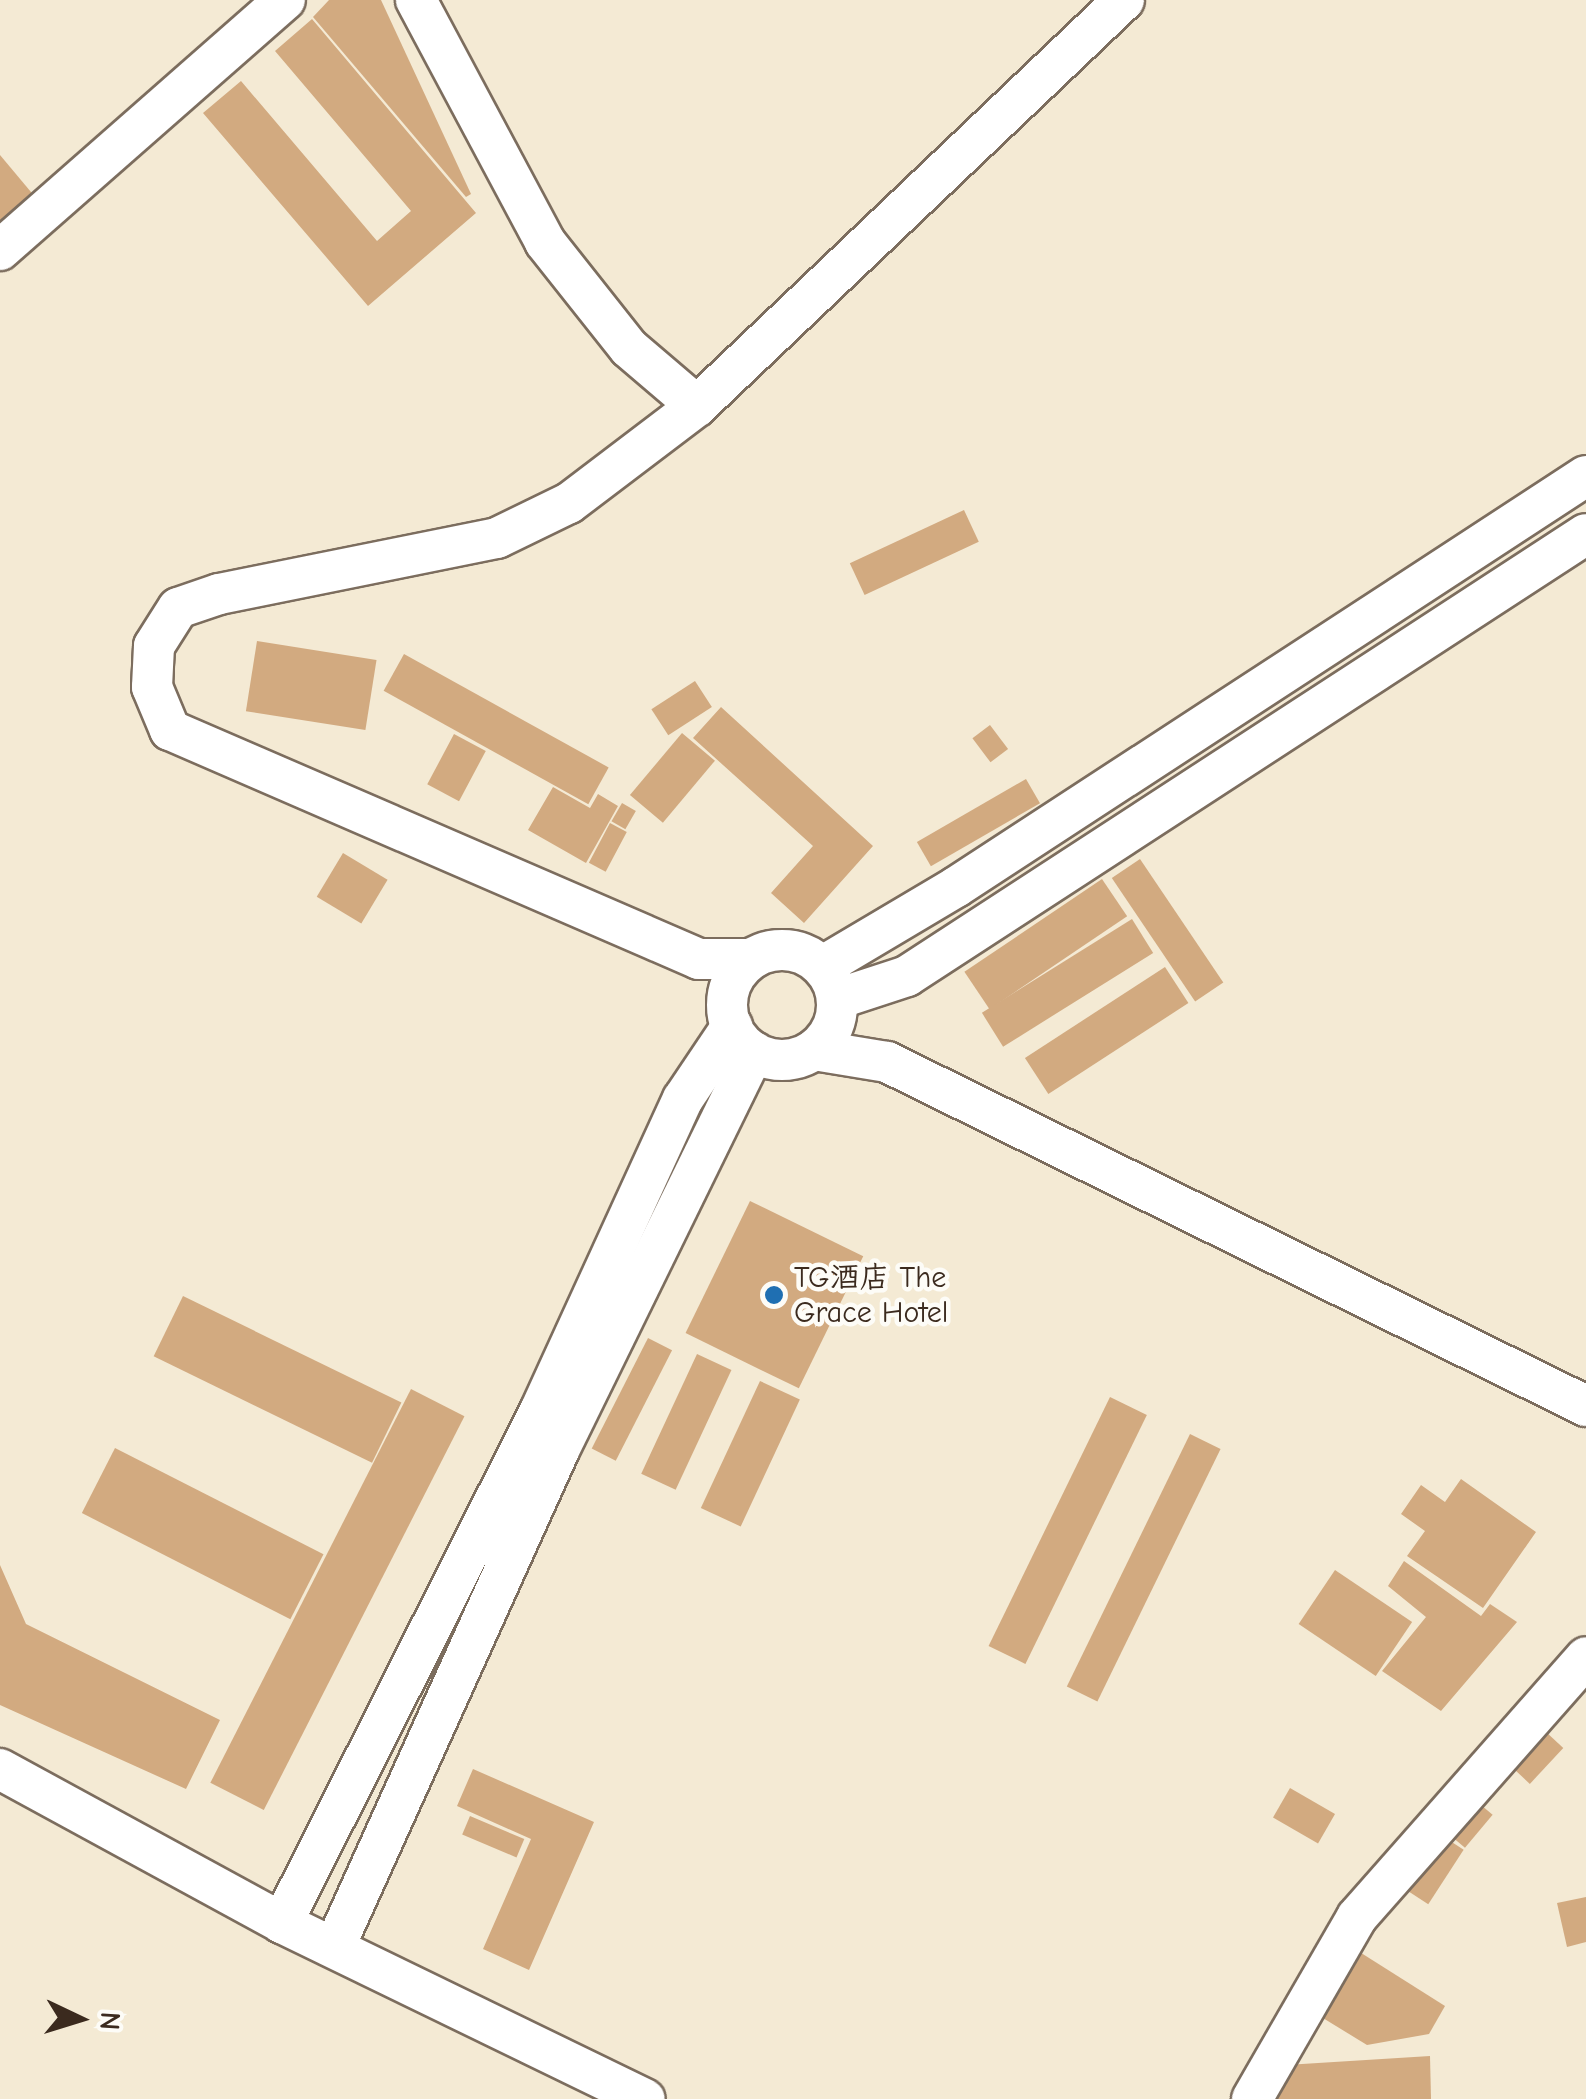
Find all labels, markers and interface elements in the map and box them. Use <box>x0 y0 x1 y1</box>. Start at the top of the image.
place label: TG酒店 The Grace Hotel <box>794 1260 948 1330</box>
marker: TG酒店 The Grace Hotel <box>763 1284 785 1306</box>
north arrow <box>30 1969 130 2069</box>
text: N <box>93 2011 127 2031</box>

